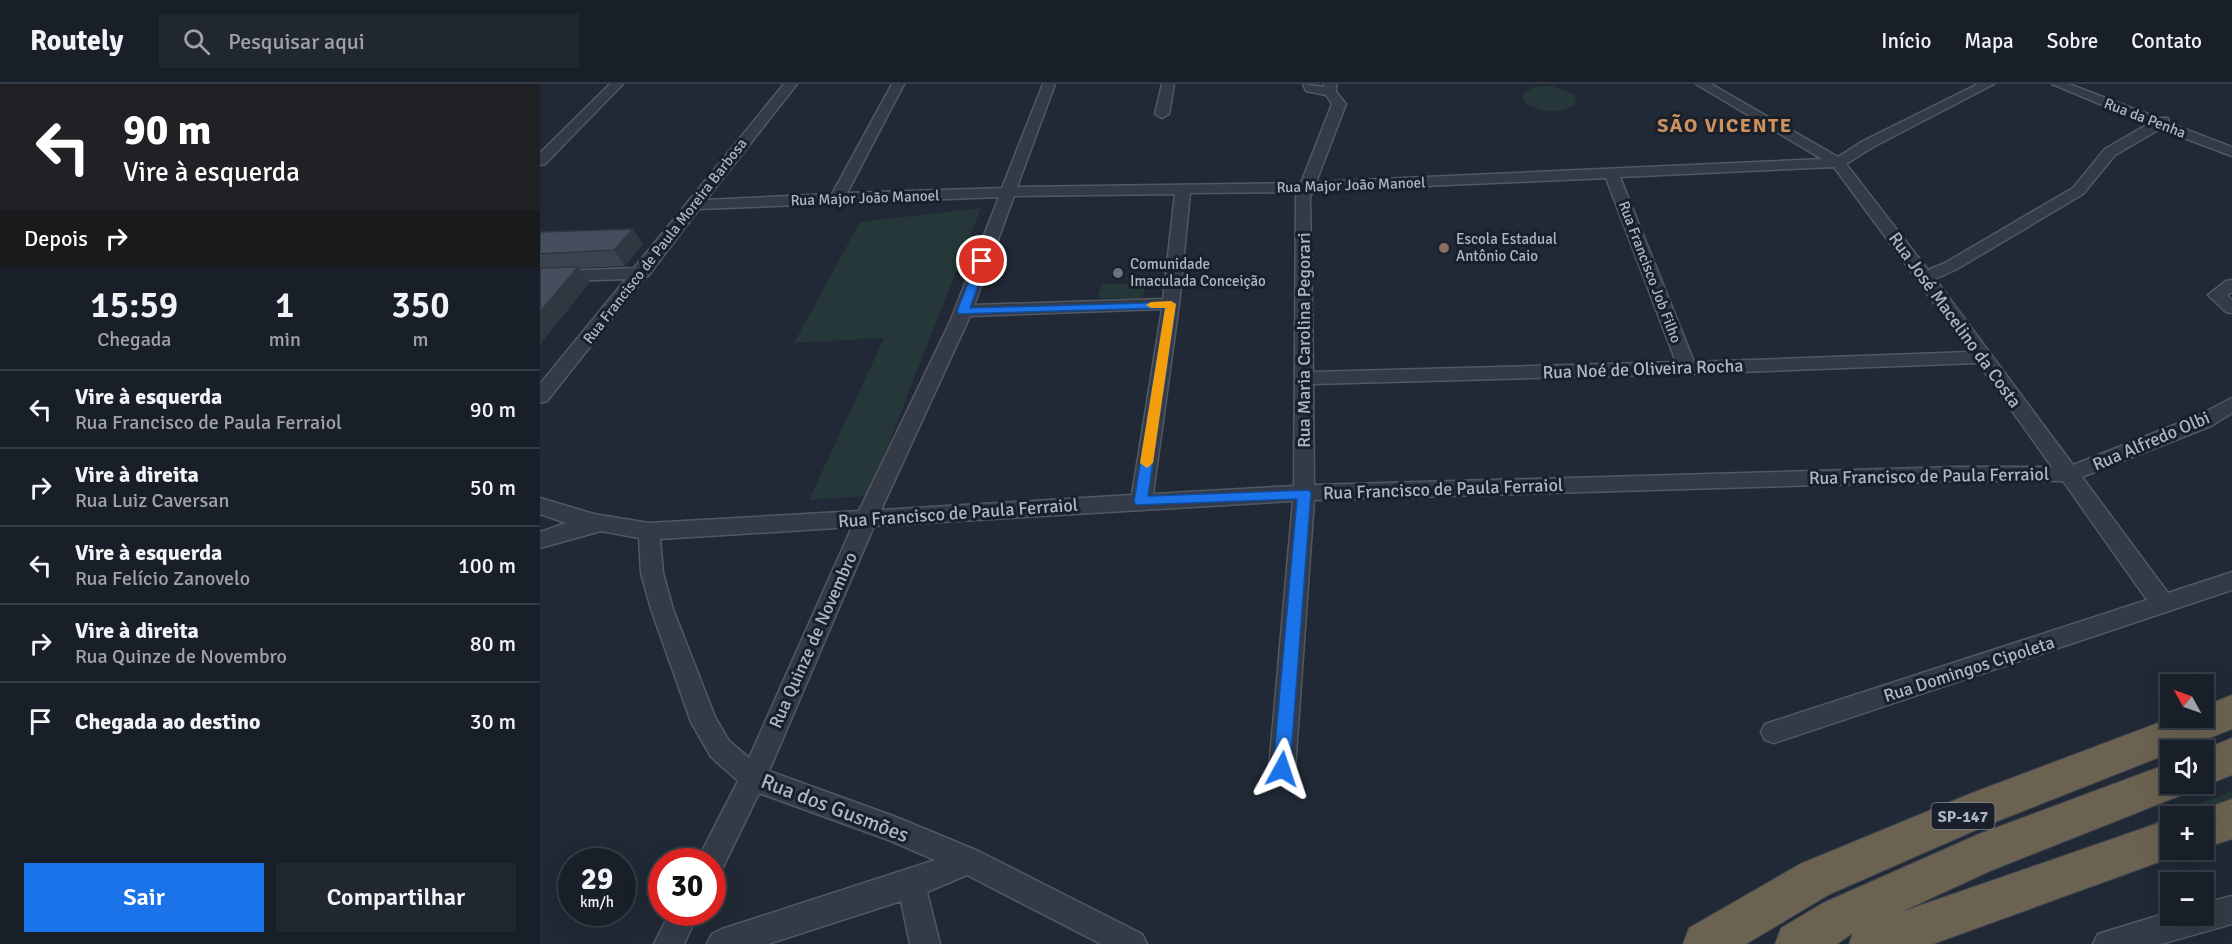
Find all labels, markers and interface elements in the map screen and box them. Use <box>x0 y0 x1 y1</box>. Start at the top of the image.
search box <box>159 14 579 68</box>
text: Routely <box>30 24 123 58</box>
icon: search <box>180 25 213 58</box>
text: Pesquisar aqui <box>228 28 365 55</box>
text: Início <box>1881 28 1931 54</box>
text: Mapa <box>1964 28 2014 54</box>
text: Sobre <box>2047 28 2098 54</box>
text: Contato <box>2131 28 2202 54</box>
street label: Rua da Penha <box>2102 94 2188 142</box>
text: 90 m <box>123 105 212 156</box>
icon: left <box>24 108 102 186</box>
district label: SÃO VICENTE <box>1657 113 1793 138</box>
street label: Rua Francisco de Paula Moreira Barbosa <box>579 135 751 347</box>
text: Vire à esquerda <box>123 156 300 189</box>
street label: Rua Major João Manoel <box>1276 173 1426 197</box>
street label: Rua Major João Manoel <box>790 186 940 210</box>
street label: Rua Francisco Job Filho <box>1615 199 1685 346</box>
icon: right <box>100 222 133 255</box>
text: Depois <box>24 225 88 252</box>
street label: Rua José Macelino da Costa <box>1884 228 2026 412</box>
place label: Escola Estadual Antônio Caio <box>1456 230 1557 265</box>
street label: Rua Maria Carolina Pegorari <box>1293 232 1315 448</box>
pin <box>956 235 1007 286</box>
marker: Escola Estadual Antônio Caio <box>1437 241 1451 255</box>
icon: arrive <box>965 244 998 277</box>
place label: Comunidade Imaculada Conceição <box>1130 255 1266 290</box>
marker: Comunidade Imaculada Conceição <box>1111 266 1125 280</box>
text: 15:59 <box>90 283 178 328</box>
text: 1 <box>275 283 295 328</box>
text: 350 <box>391 283 450 328</box>
text: Chegada <box>97 327 171 352</box>
text: min <box>269 327 301 352</box>
text: m <box>412 327 428 352</box>
street label: Rua Noé de Oliveira Rocha <box>1542 355 1744 383</box>
text: Vire à esquerda <box>75 383 222 410</box>
icon: left <box>24 393 57 426</box>
text: 90 m <box>470 396 516 423</box>
street label: Rua Alfredo Olbi <box>2089 406 2213 476</box>
text: Rua Francisco de Paula Ferraiol <box>75 410 342 435</box>
text: Vire à direita <box>75 461 199 488</box>
street label: Rua Francisco de Paula Ferraiol <box>1809 463 2049 489</box>
icon: right <box>24 471 57 504</box>
text: 50 m <box>470 474 516 501</box>
street label: Rua Francisco de Paula Ferraiol <box>1323 474 1563 504</box>
text: Rua Luiz Caversan <box>75 488 229 513</box>
street label: Rua Francisco de Paula Ferraiol <box>837 494 1079 532</box>
text: Vire à esquerda <box>75 539 222 566</box>
street label: Rua Quinze de Novembro <box>764 548 862 732</box>
icon: left <box>24 549 57 582</box>
text: 100 m <box>458 552 516 579</box>
text: Rua Felício Zanovelo <box>75 566 250 591</box>
text: Vire à direita <box>75 617 199 644</box>
icon: right <box>24 627 57 660</box>
text: 80 m <box>470 630 516 657</box>
street label: Rua Domingos Cipoleta <box>1881 631 2057 707</box>
text: Rua Quinze de Novembro <box>75 644 287 669</box>
north arrow <box>2160 674 2214 728</box>
map controls <box>2160 674 2214 926</box>
icon: arrive <box>24 705 57 738</box>
text: Chegada ao destino <box>75 708 261 735</box>
text: 30 m <box>470 708 516 735</box>
position arrow <box>1250 737 1314 801</box>
button: sound <box>2160 740 2214 794</box>
street label: Rua dos Gusmões <box>757 768 913 848</box>
road number: SP-147 <box>1932 803 1994 829</box>
button: + <box>2160 806 2214 860</box>
speed limit sign: 30 <box>648 848 726 926</box>
text: 29 <box>581 861 613 898</box>
button: Sair <box>24 863 264 932</box>
button: Compartilhar <box>276 863 516 932</box>
button: − <box>2160 872 2214 926</box>
text: km/h <box>580 893 614 911</box>

